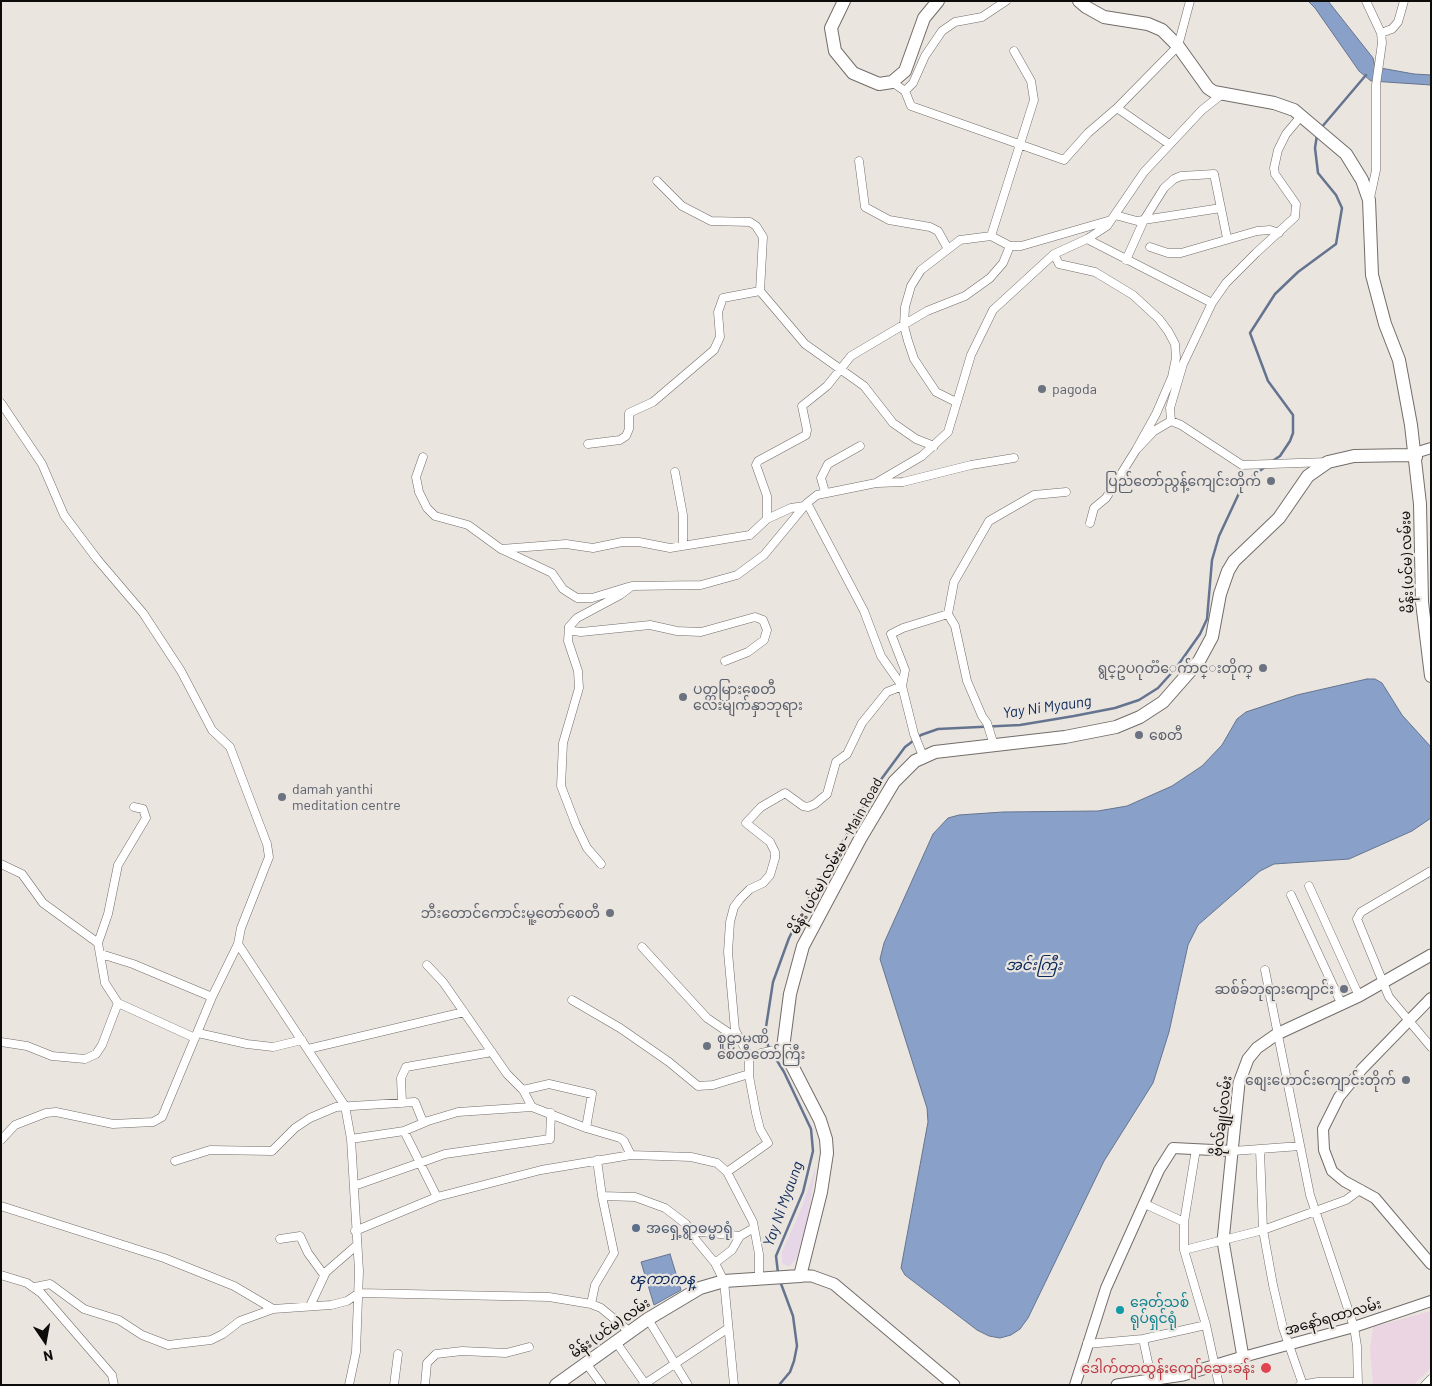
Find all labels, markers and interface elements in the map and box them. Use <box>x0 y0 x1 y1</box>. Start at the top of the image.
place label: pagoda <box>1052 381 1097 397</box>
marker: pagoda <box>1036 383 1048 395</box>
place label: ပြည်‌‌တော်ညွန့်ကျေင်းတိုက် <box>1105 473 1261 489</box>
marker: ပြည်‌‌တော်ညွန့်ကျေင်းတိုက် <box>1265 475 1277 487</box>
street label: မိန်း (ပင်မ) လမ်းမ <box>1397 510 1417 614</box>
place label: ရွင္ဥပဂုတၱေက်ာင္းတိုက္ <box>1098 660 1253 676</box>
marker: ရွင္ဥပဂုတၱေက်ာင္းတိုက္ <box>1257 662 1269 674</box>
place label: ပတ္တမြား‌စေတီ‌ လေးမျက်နှာဘုရား <box>693 681 803 714</box>
marker: ပတ္တမြား‌စေတီ‌ လေးမျက်နှာဘုရား <box>677 691 689 703</box>
water label: Yay Ni Myaung <box>1001 692 1093 722</box>
place label: စေတီ <box>1149 727 1183 743</box>
marker: စေတီ <box>1133 729 1145 741</box>
street label: မိန်း (ပင်မ) လမ်းမ - Main Road <box>786 775 886 937</box>
place label: damah yanthi meditation centre <box>292 781 401 814</box>
marker: damah yanthi meditation centre <box>276 791 288 803</box>
place label: ဘီးတောင်ကောင်းမူ့တော်စေတီ <box>421 905 600 921</box>
marker: ဘီးတောင်ကောင်းမူ့တော်စေတီ <box>604 907 616 919</box>
water label: အင်းကြီး <box>1006 956 1062 974</box>
place label: ဆစ်ခ်ဘုရားကျောင်း <box>1214 981 1334 997</box>
marker: ဆစ်ခ်ဘုရားကျောင်း <box>1338 983 1350 995</box>
place label: စူဠာမဏိ စေတီတော်ကြီး <box>717 1030 805 1062</box>
marker: စူဠာမဏိ စေတီတော်ကြီး <box>701 1040 713 1052</box>
place label: စျေးဟောင်းကျောင်းတိုက် <box>1245 1072 1396 1088</box>
marker: စျေးဟောင်းကျောင်းတိုက် <box>1400 1074 1412 1086</box>
street label: ဗိုလ်‌ချုပ်‌လမ်း <box>1209 1075 1235 1157</box>
water label: Yay Ni Myaung <box>759 1159 807 1249</box>
place label: အရှေ့ရွာဓမ္မာရုံ <box>646 1220 733 1236</box>
marker: အရှေ့ရွာဓမ္မာရုံ <box>630 1222 642 1234</box>
water label: ၾကာကန္ <box>629 1270 695 1288</box>
street label: မိန်း (ပင်မ) လမ်း <box>567 1294 653 1362</box>
place label: ခေတ်သစ် ရုပ်‌ရှင်ရုံ <box>1130 1294 1189 1326</box>
street label: အ‌နော်‌ရထာလမ်း <box>1283 1295 1383 1339</box>
marker: ခေတ်သစ် ရုပ်‌ရှင်ရုံ <box>1114 1304 1126 1316</box>
north arrow <box>20 1316 70 1366</box>
text: N <box>42 1347 55 1365</box>
place label: ဒေါက်တာထွန်းကျော်ဆေးခန်း <box>1081 1360 1255 1376</box>
marker: ဒေါက်တာထွန်းကျော်ဆေးခန်း <box>1259 1361 1273 1375</box>

